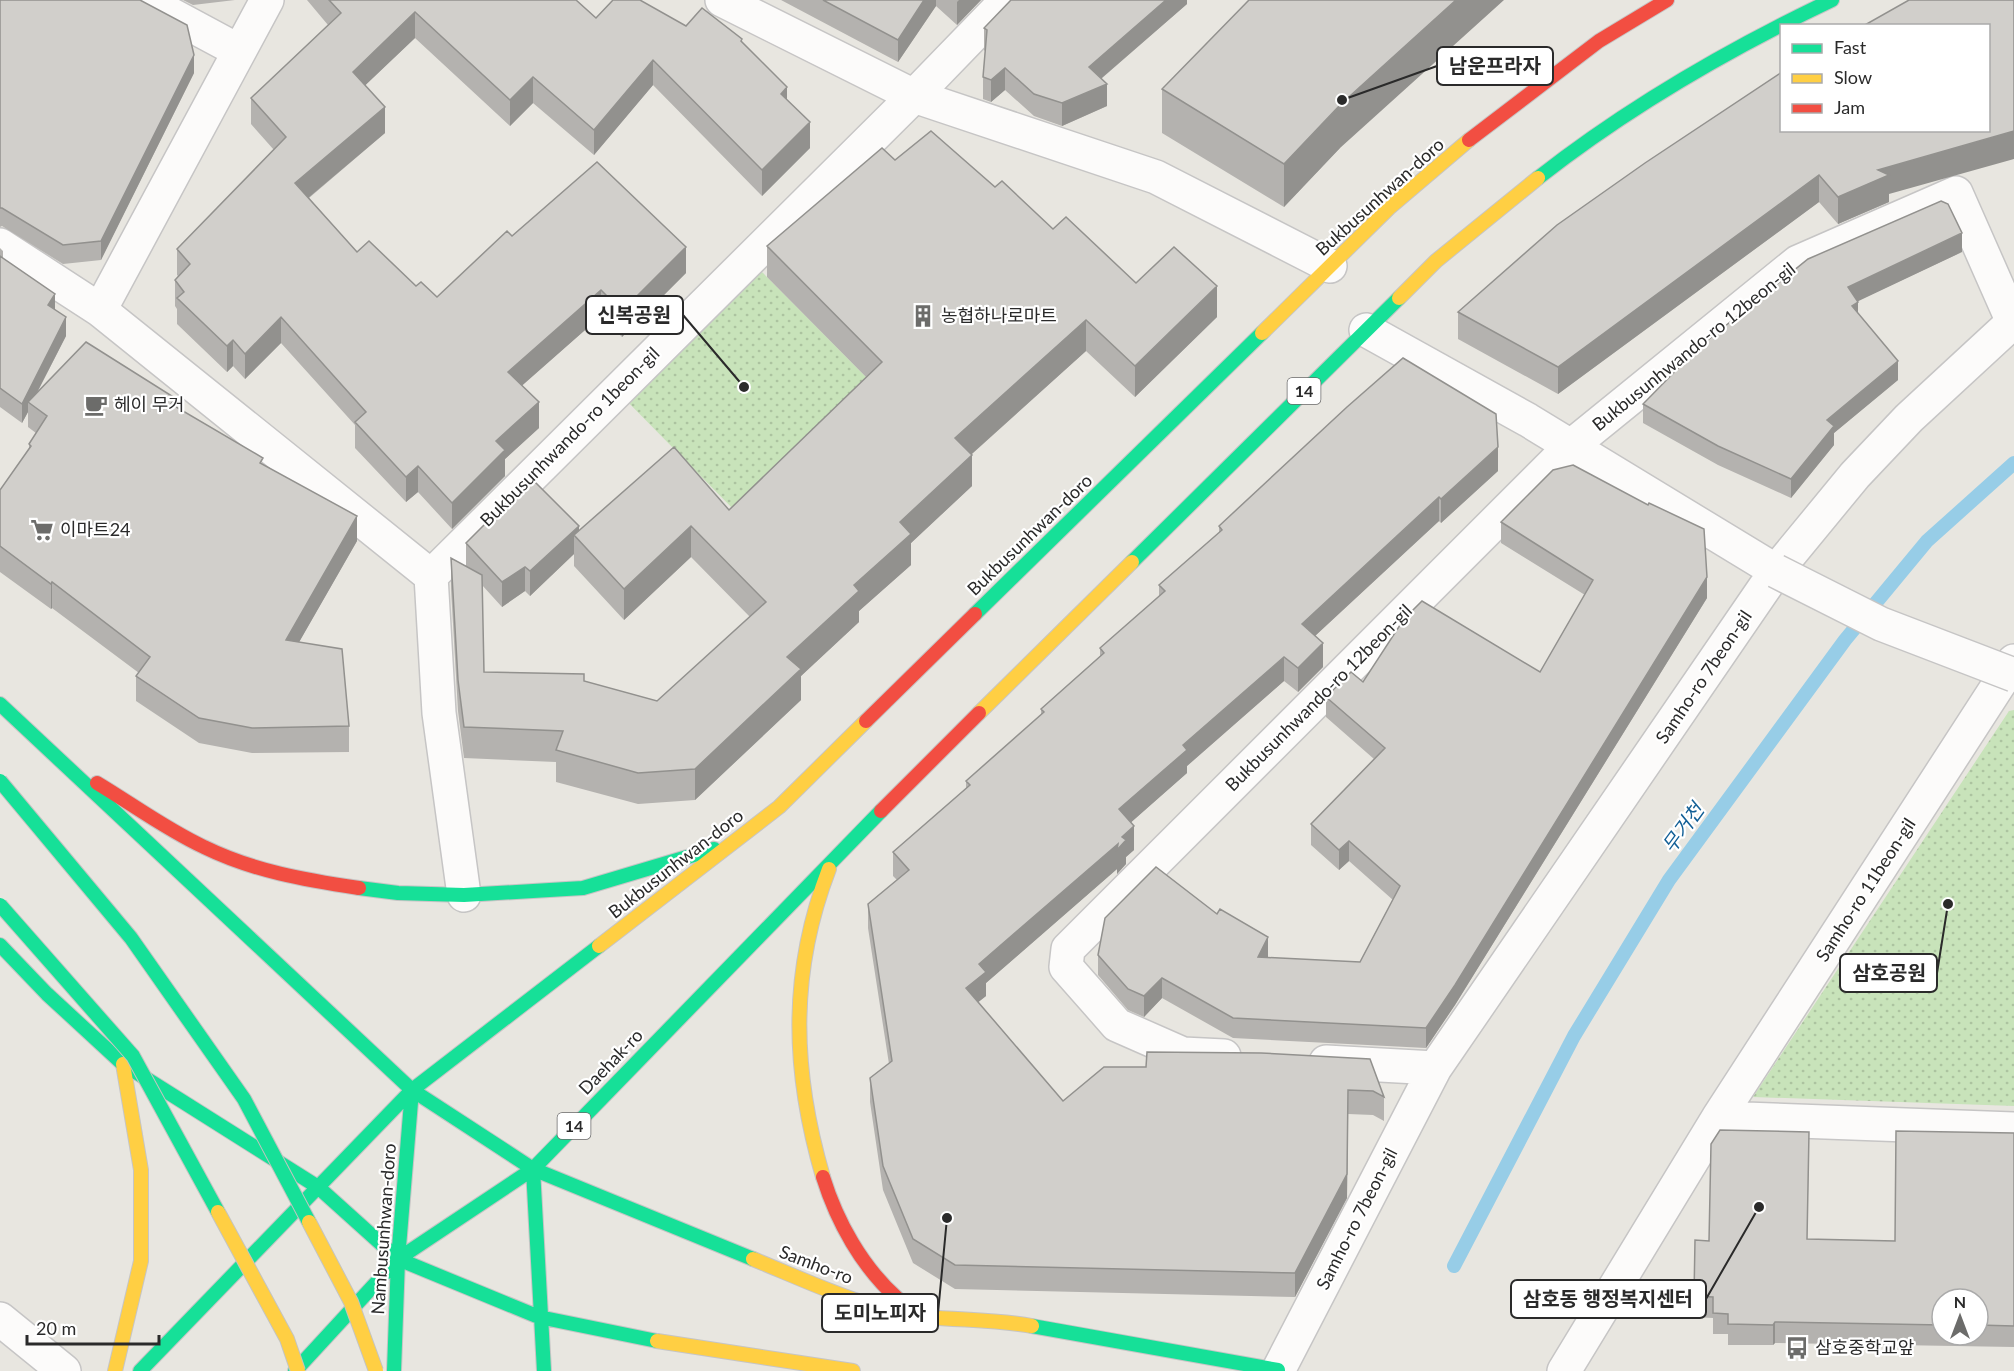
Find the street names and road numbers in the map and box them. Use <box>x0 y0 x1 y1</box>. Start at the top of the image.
street label: Bukbusunhwan-doro <box>1311 133 1448 260</box>
street label: Bukbusunhwando-ro 12beon-gil <box>1587 257 1799 435</box>
street label: Bukbusunhwando-ro 1beon-gil <box>475 342 664 531</box>
road number: 14 <box>1288 378 1320 404</box>
street label: Bukbusunhwan-doro <box>962 469 1096 600</box>
street label: Bukbusunhwando-ro 12beon-gil <box>1220 599 1416 795</box>
street label: Samho-ro 7beon-gil <box>1650 606 1756 747</box>
street label: Bukbusunhwan-doro <box>604 804 747 923</box>
street label: Samho-ro 11beon-gil <box>1811 814 1920 965</box>
street label: Daehak-ro <box>574 1024 647 1099</box>
road number: 14 <box>558 1113 590 1139</box>
street label: Nambusunhwan-doro <box>366 1143 400 1315</box>
street label: Samho-ro 7beon-gil <box>1311 1144 1401 1293</box>
street label: Samho-ro <box>777 1240 856 1288</box>

